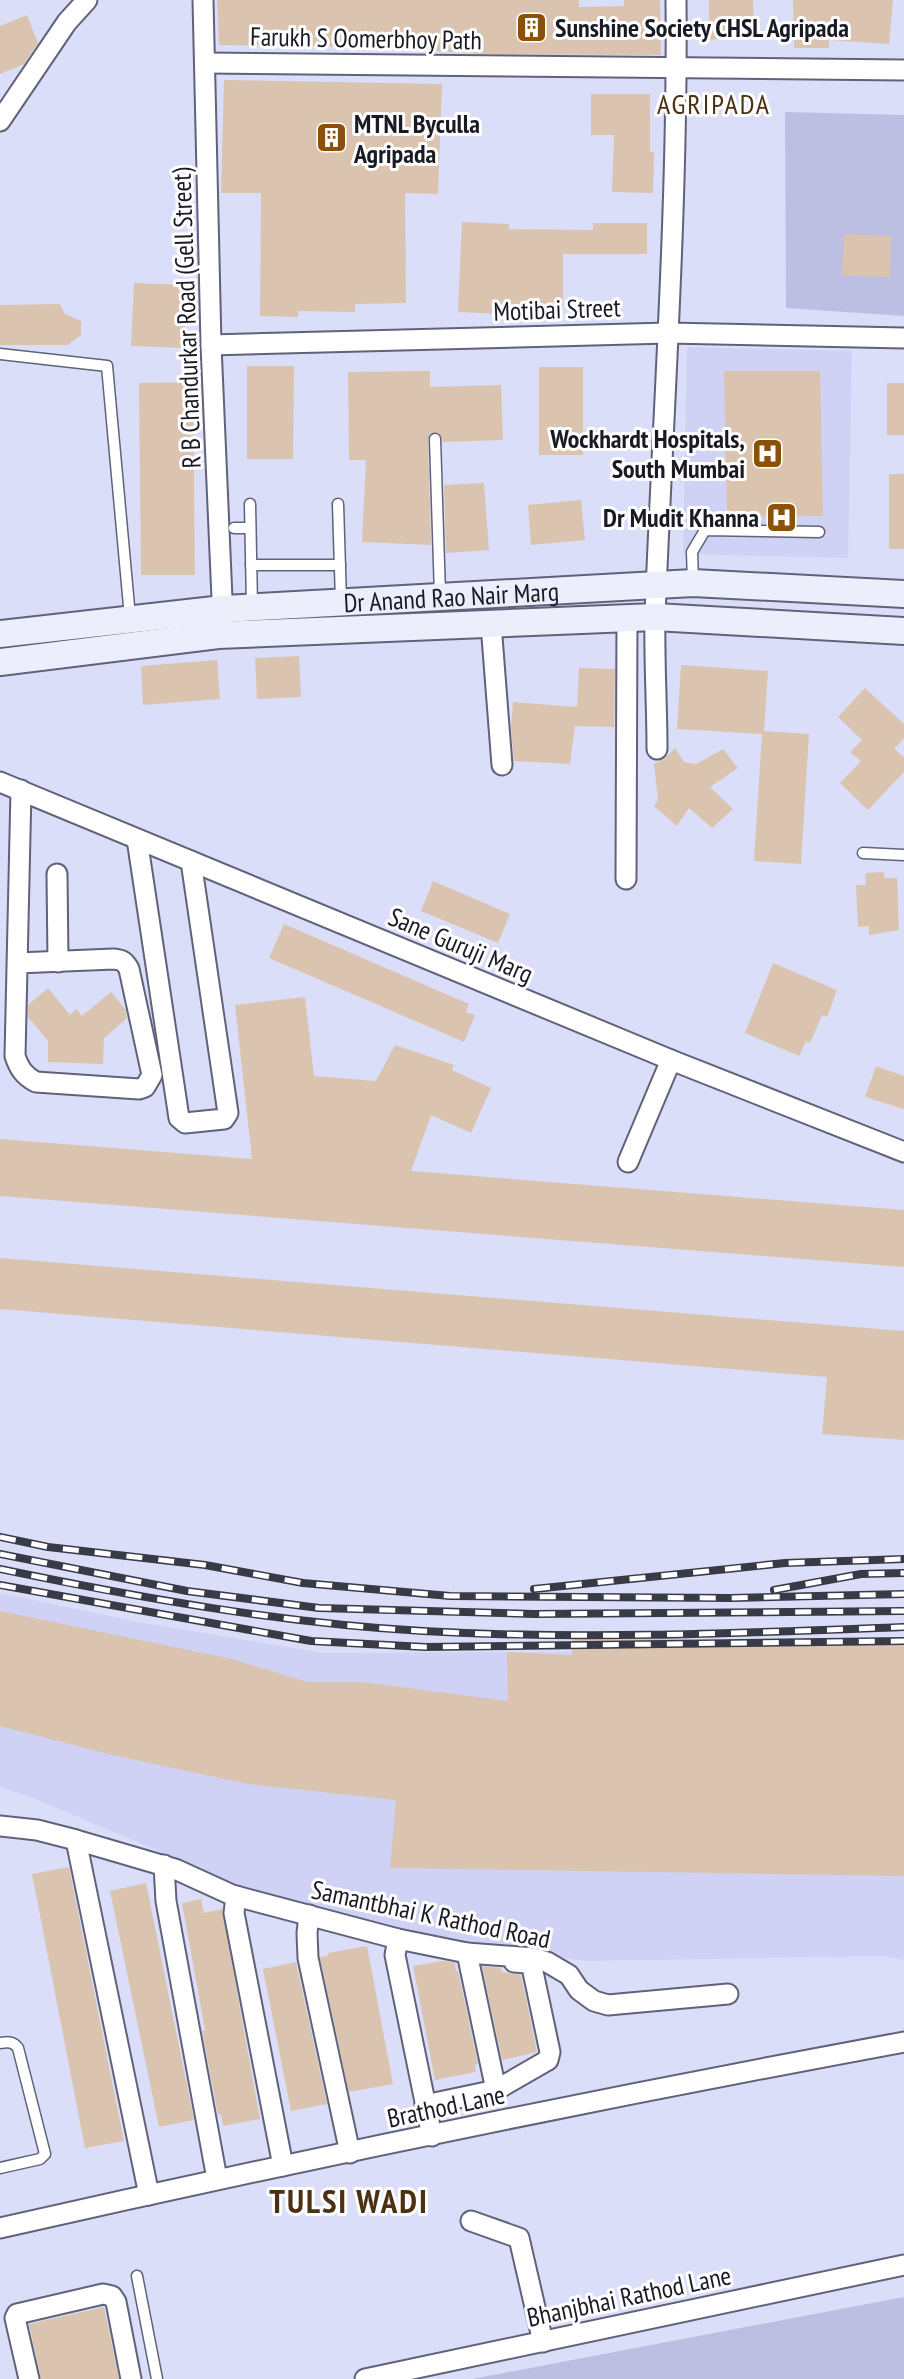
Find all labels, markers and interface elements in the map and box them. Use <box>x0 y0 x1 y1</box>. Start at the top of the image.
building icon: Sunshine Society CHSL Agripada <box>515 10 549 44</box>
place label: Sunshine Society CHSL Agripada <box>555 11 849 44</box>
street label: Farukh S Oomerbhoy Path <box>250 19 482 57</box>
district label: AGRIPADA <box>657 85 771 122</box>
place label: MTNL Byculla Agripada <box>353 107 480 170</box>
building icon: MTNL Byculla Agripada <box>314 121 348 155</box>
street label: R B Chandurkar Road (Gell Street) <box>164 167 208 469</box>
street label: Motibai Street <box>493 290 621 328</box>
place label: Wockhardt Hospitals, South Mumbai <box>549 422 745 485</box>
hospital icon: Wockhardt Hospitals, South Mumbai <box>751 436 785 470</box>
hospital icon: Dr Mudit Khanna <box>765 500 799 534</box>
place label: Dr Mudit Khanna <box>603 501 759 534</box>
street label: Dr Anand Rao Nair Marg <box>343 574 560 619</box>
street label: Sane Guruji Marg <box>384 900 538 990</box>
street label: Samantbhai K Rathod Road <box>309 1873 553 1955</box>
street label: Brathod Lane <box>384 2077 508 2135</box>
district label: TULSI WADI <box>269 2179 429 2222</box>
street label: Bhanjbhai Rathod Lane <box>524 2258 734 2334</box>

